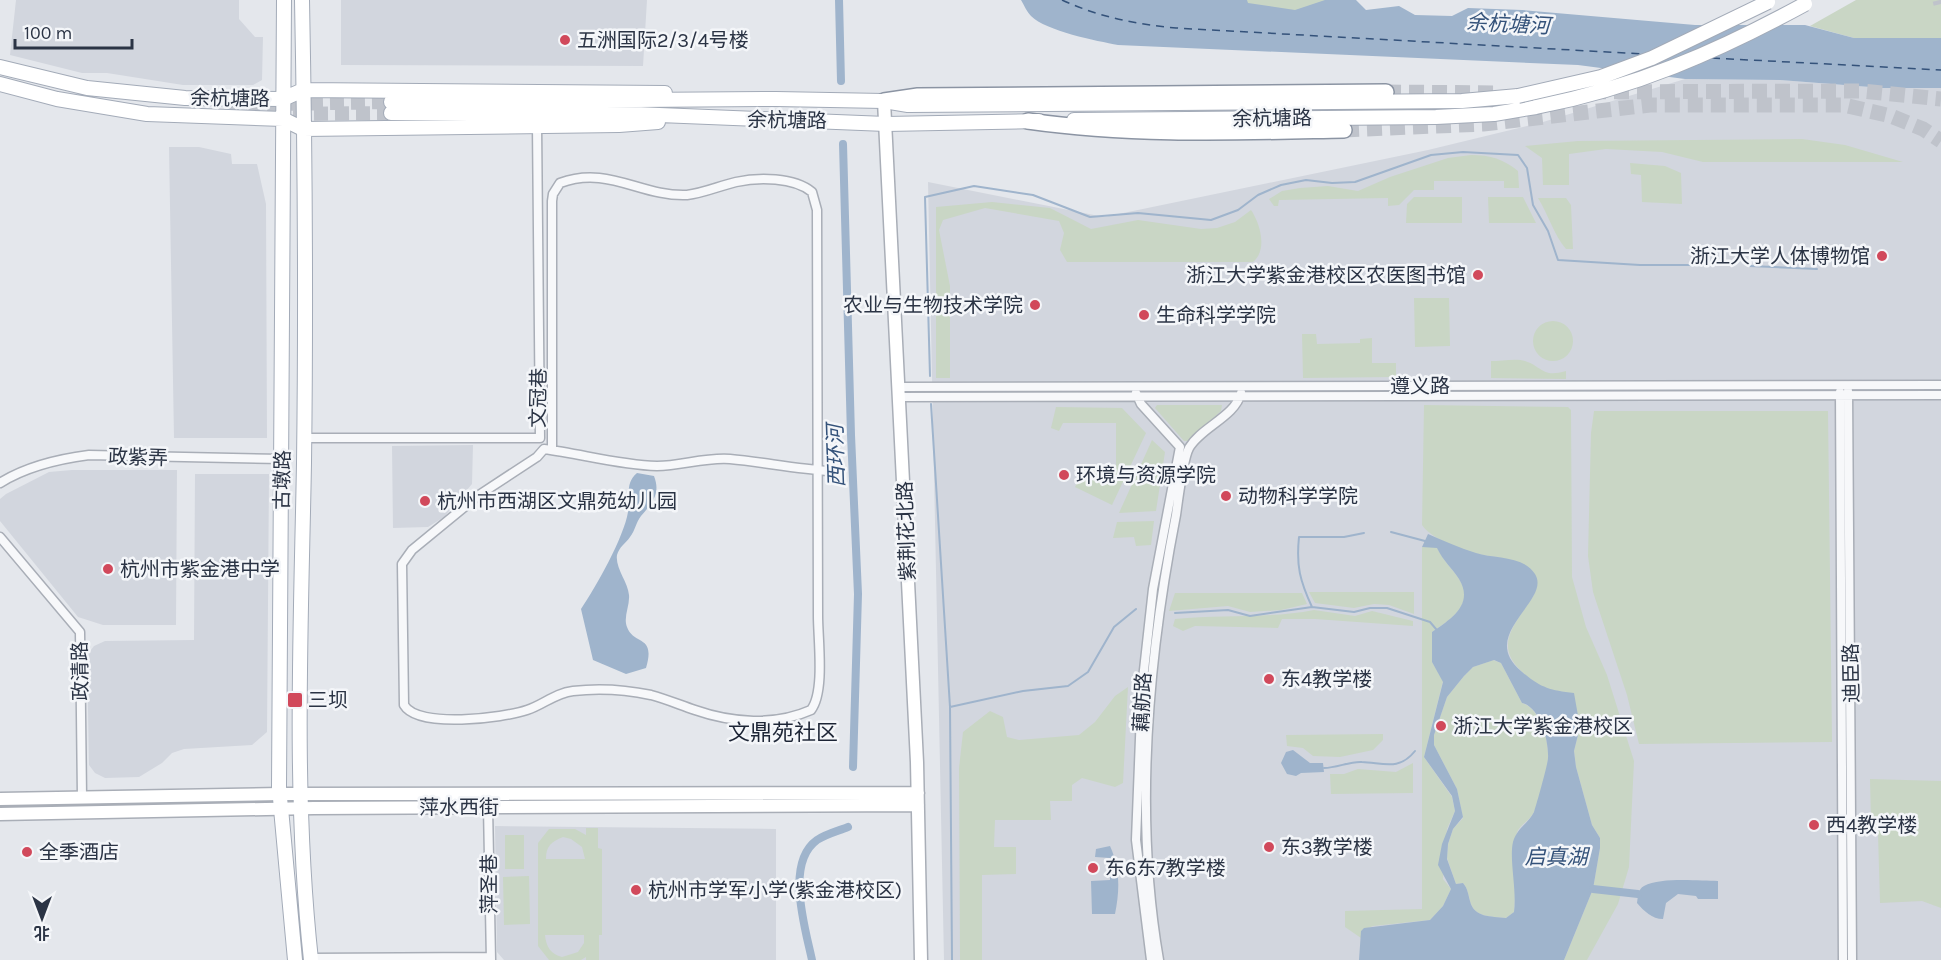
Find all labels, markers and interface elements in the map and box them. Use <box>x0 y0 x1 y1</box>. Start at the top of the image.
water label: 余杭塘河 <box>1465 10 1555 38</box>
scale bar <box>15 12 132 50</box>
text: 100 m <box>24 22 72 44</box>
place label: 五洲国际2/3/4号楼 <box>577 29 749 52</box>
marker: 五洲国际2/3/4号楼 <box>558 33 572 47</box>
street label: 余杭塘路 <box>190 86 270 111</box>
street label: 余杭塘路 <box>1232 106 1312 131</box>
street label: 余杭塘路 <box>747 108 827 133</box>
place label: 浙江大学人体博物馆 <box>1690 245 1870 268</box>
marker: 浙江大学人体博物馆 <box>1875 249 1889 263</box>
place label: 浙江大学紫金港校区农医图书馆 <box>1186 264 1466 287</box>
marker: 浙江大学紫金港校区农医图书馆 <box>1471 268 1485 282</box>
place label: 农业与生物技术学院 <box>843 294 1023 317</box>
marker: 农业与生物技术学院 <box>1028 298 1042 312</box>
place label: 生命科学学院 <box>1156 304 1276 327</box>
marker: 生命科学学院 <box>1137 308 1151 322</box>
street label: 文冠巷 <box>526 368 551 428</box>
street label: 遵义路 <box>1390 375 1450 398</box>
water label: 西环河 <box>823 420 849 488</box>
street label: 政紫弄 <box>108 445 168 470</box>
street label: 古墩路 <box>270 450 295 510</box>
place label: 环境与资源学院 <box>1076 464 1216 487</box>
marker: 环境与资源学院 <box>1057 468 1071 482</box>
street label: 紫荆花北路 <box>893 481 920 581</box>
place label: 动物科学学院 <box>1238 485 1358 508</box>
marker: 动物科学学院 <box>1219 489 1233 503</box>
place label: 杭州市西湖区文鼎苑幼儿园 <box>437 490 677 513</box>
marker: 杭州市西湖区文鼎苑幼儿园 <box>418 494 432 508</box>
place label: 杭州市紫金港中学 <box>120 558 280 581</box>
marker: 杭州市紫金港中学 <box>101 562 115 576</box>
street label: 政清路 <box>68 641 93 701</box>
street label: 迪臣路 <box>1839 643 1864 703</box>
place label: 东4教学楼 <box>1281 668 1372 691</box>
street label: 藕舫路 <box>1129 671 1156 733</box>
marker: 东4教学楼 <box>1262 672 1276 686</box>
place label: 三坝 <box>308 689 348 712</box>
marker: 三坝 <box>286 691 304 709</box>
place label: 浙江大学紫金港校区 <box>1453 715 1633 738</box>
marker: 浙江大学紫金港校区 <box>1434 719 1448 733</box>
district label: 文鼎苑社区 <box>728 720 838 746</box>
street label: 萍水西街 <box>419 796 499 819</box>
place label: 西4教学楼 <box>1826 814 1917 837</box>
marker: 西4教学楼 <box>1807 818 1821 832</box>
place label: 东3教学楼 <box>1281 836 1373 859</box>
marker: 东3教学楼 <box>1262 840 1276 854</box>
place label: 全季酒店 <box>39 841 119 864</box>
marker: 全季酒店 <box>20 845 34 859</box>
water label: 启真湖 <box>1525 845 1590 869</box>
street label: 萍圣巷 <box>478 854 501 914</box>
place label: 东6东7教学楼 <box>1105 857 1226 880</box>
marker: 东6东7教学楼 <box>1086 861 1100 875</box>
place label: 杭州市学军小学(紫金港校区) <box>648 879 902 902</box>
marker: 杭州市学军小学(紫金港校区) <box>629 883 643 897</box>
north arrow <box>12 888 72 948</box>
text: 北 <box>34 923 50 942</box>

